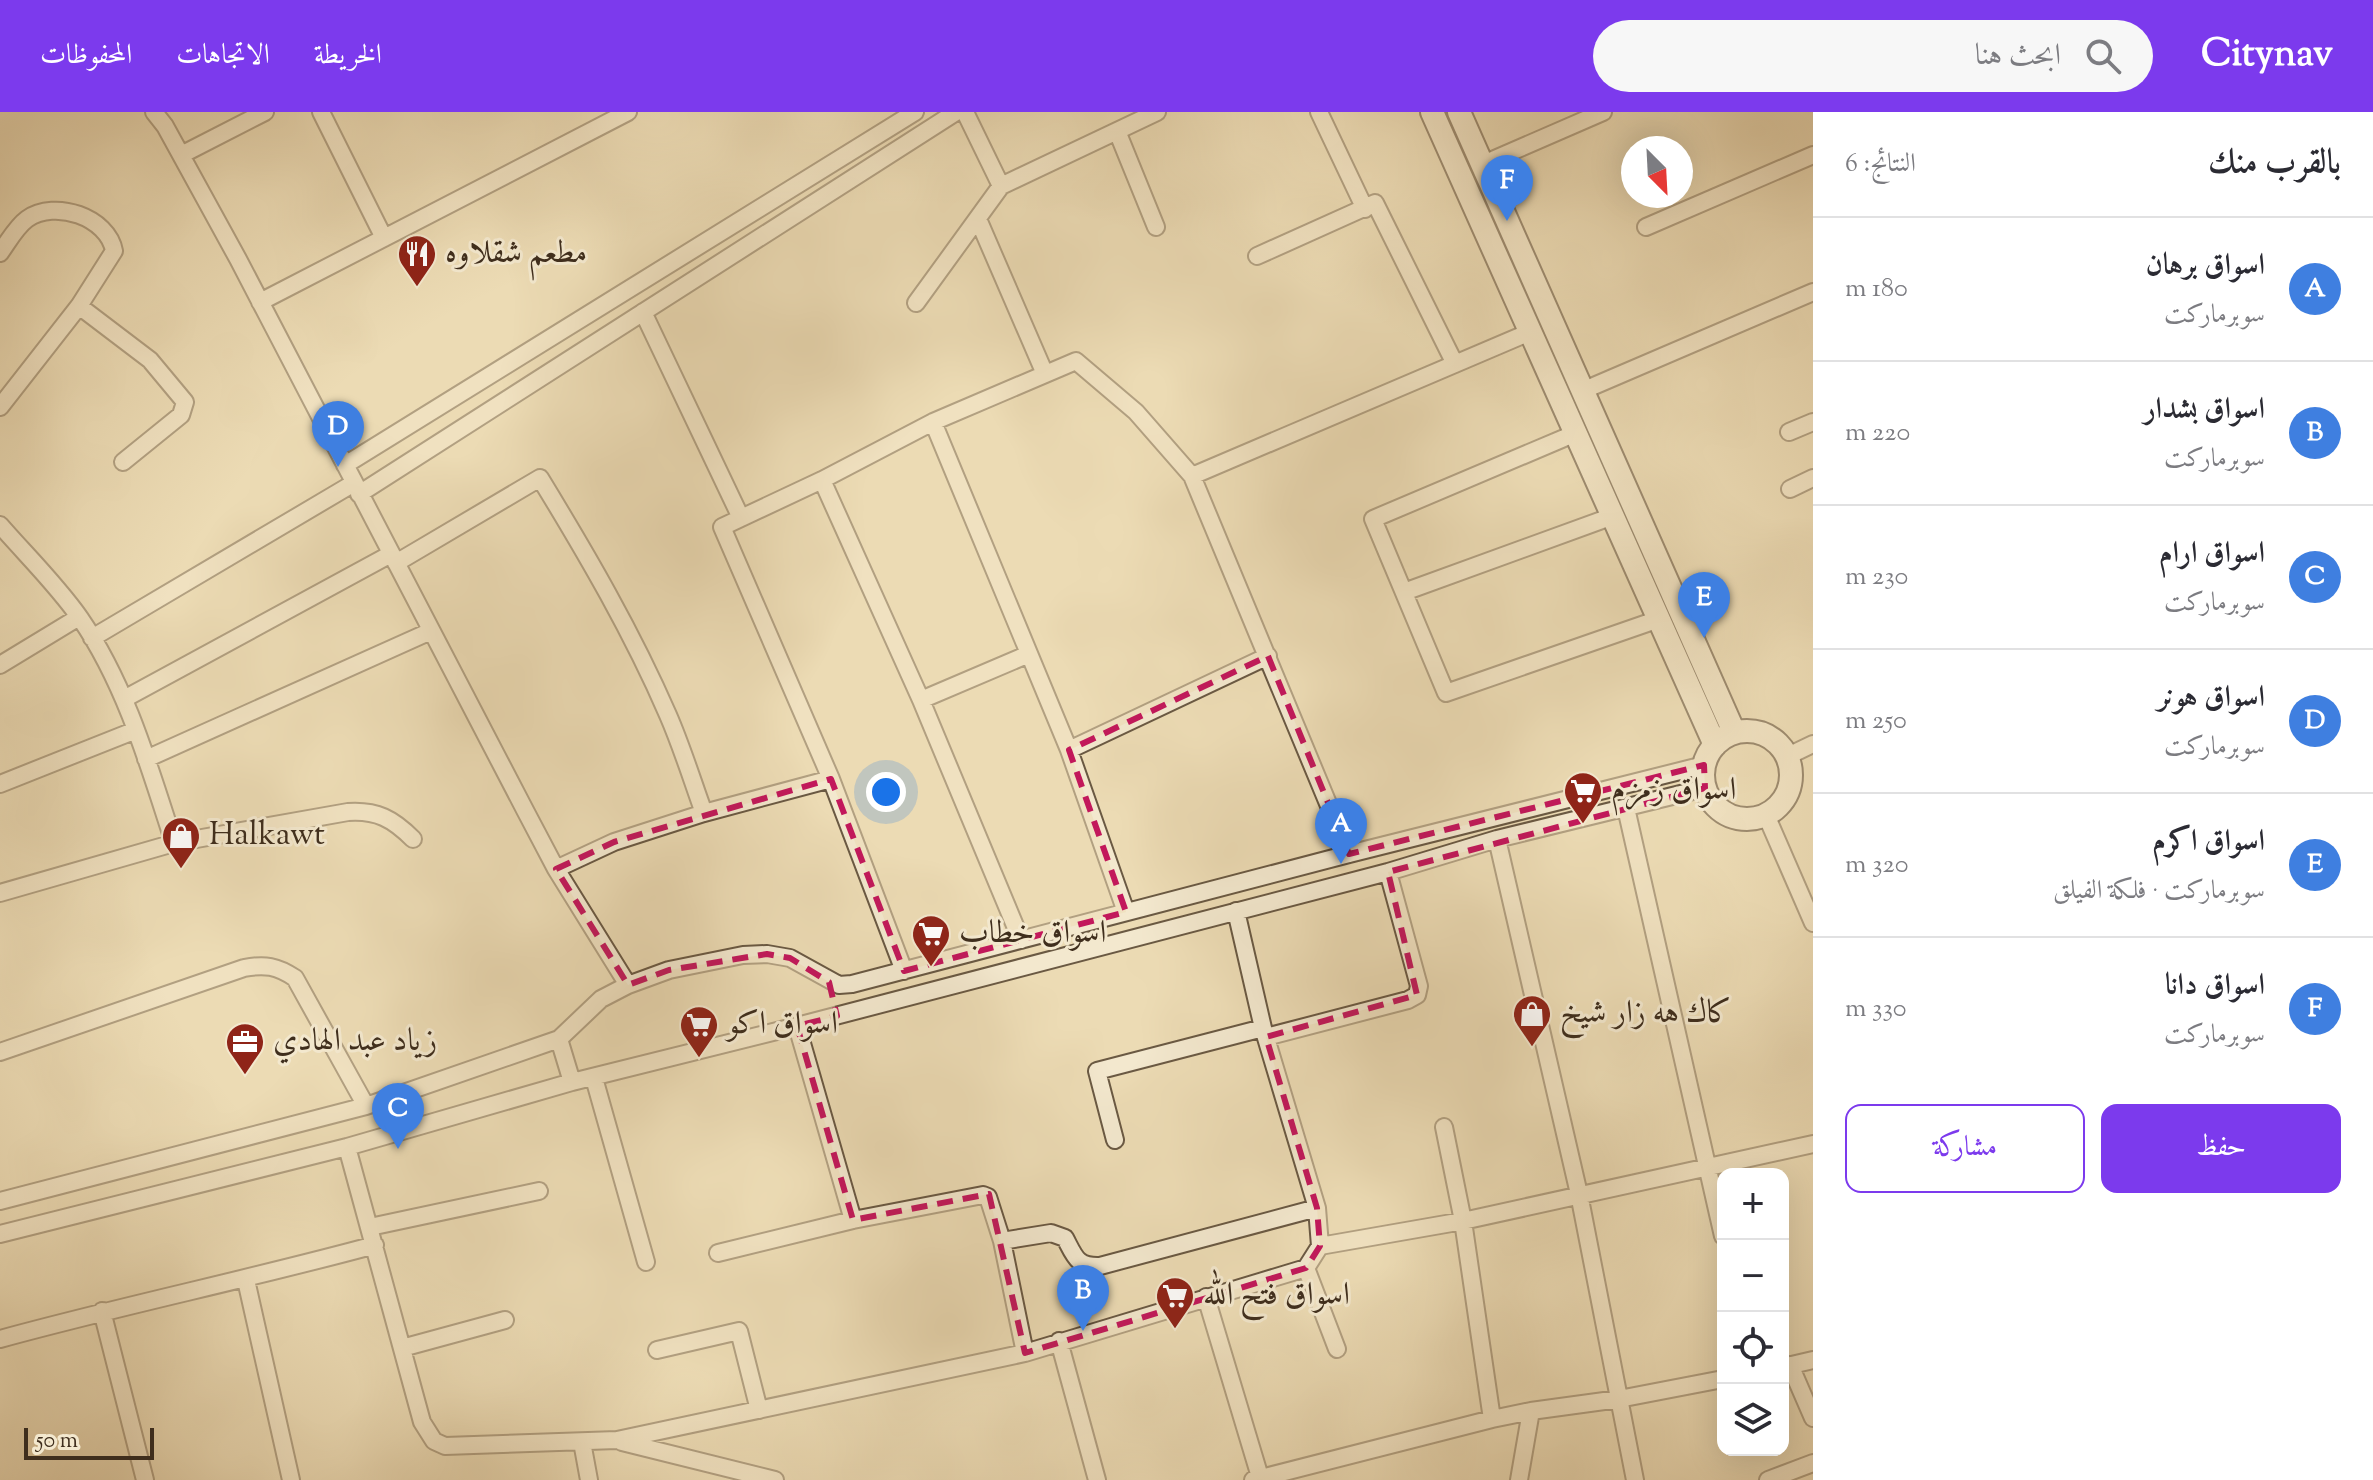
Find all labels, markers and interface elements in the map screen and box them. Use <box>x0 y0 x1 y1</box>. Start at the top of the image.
search box <box>1593 20 2153 92</box>
text: Citynav <box>2201 29 2333 83</box>
icon: search <box>2081 34 2125 78</box>
text: ابحث هنا <box>1975 35 2061 78</box>
text: المحفوظات <box>40 36 132 76</box>
text: الاتجاهات <box>176 36 270 76</box>
text: الخريطة <box>314 36 382 76</box>
north arrow <box>1621 136 1693 208</box>
text: بالقرب منك <box>2208 139 2341 188</box>
text: النتائج: 6 <box>1845 146 1916 183</box>
pin: F <box>1481 155 1533 221</box>
place label: مطعم شقلاوه <box>445 231 587 281</box>
restaurant icon: مطعم شقلاوه <box>396 233 438 288</box>
text: اسواق برهان <box>2146 245 2265 288</box>
text: 180 m <box>1845 271 1908 308</box>
text: A <box>2304 271 2326 308</box>
text: سوبرماركت <box>2164 297 2265 334</box>
text: اسواق بشدار <box>2144 389 2265 432</box>
pin: D <box>312 401 364 467</box>
text: 220 m <box>1845 415 1910 452</box>
text: B <box>2307 415 2323 452</box>
text: سوبرماركت <box>2164 441 2265 478</box>
text: اسواق ارام <box>2159 533 2265 576</box>
text: 230 m <box>1845 559 1908 596</box>
text: C <box>2305 559 2326 596</box>
pin: E <box>1678 572 1730 638</box>
text: سوبرماركت <box>2164 585 2265 622</box>
text: اسواق هونر <box>2157 677 2265 720</box>
text: 250 m <box>1845 703 1907 740</box>
text: D <box>2305 703 2325 740</box>
text: سوبرماركت <box>2164 729 2265 766</box>
place label: اسواق زمزم <box>1611 768 1736 816</box>
supermarket icon: اسواق زمزم <box>1562 770 1604 825</box>
your location <box>866 772 906 812</box>
pin: A <box>1315 798 1367 864</box>
place label: Halkawt <box>209 813 325 859</box>
shop icon: Halkawt <box>160 815 202 870</box>
text: اسواق اكرم <box>2152 821 2265 864</box>
text: 320 m <box>1845 847 1909 884</box>
text: E <box>2307 847 2323 884</box>
text: سوبرماركت · فلكة الفيلق <box>2053 873 2265 910</box>
place label: اسواق خطاب <box>959 911 1106 957</box>
supermarket icon: اسواق خطاب <box>910 913 952 968</box>
text: اسواق دانا <box>2165 965 2265 1008</box>
place label: كاك هه زار شيخ <box>1560 991 1732 1039</box>
text: 330 m <box>1845 991 1907 1028</box>
text: F <box>2308 991 2322 1028</box>
shop icon: كاك هه زار شيخ <box>1511 993 1553 1048</box>
place label: اسواق اكو <box>724 1002 838 1048</box>
supermarket icon: اسواق اكو <box>678 1004 720 1059</box>
text: سوبرماركت <box>2164 1017 2265 1054</box>
place label: زياد عبد الهادي <box>273 1019 437 1065</box>
office icon: زياد عبد الهادي <box>224 1021 266 1076</box>
pin: C <box>372 1083 424 1149</box>
button: مشاركة <box>1845 1104 2085 1193</box>
button: حفظ <box>2101 1104 2341 1193</box>
map controls <box>1717 1168 1789 1456</box>
button: + <box>1717 1168 1789 1240</box>
button: − <box>1717 1240 1789 1312</box>
pin: B <box>1057 1265 1109 1331</box>
place label: اسواق فتح الله <box>1203 1268 1350 1321</box>
supermarket icon: اسواق فتح الله <box>1154 1275 1196 1330</box>
button: locate <box>1717 1312 1789 1384</box>
button: layers <box>1717 1384 1789 1456</box>
scale bar <box>24 1424 154 1460</box>
text: 50 m <box>36 1426 78 1458</box>

